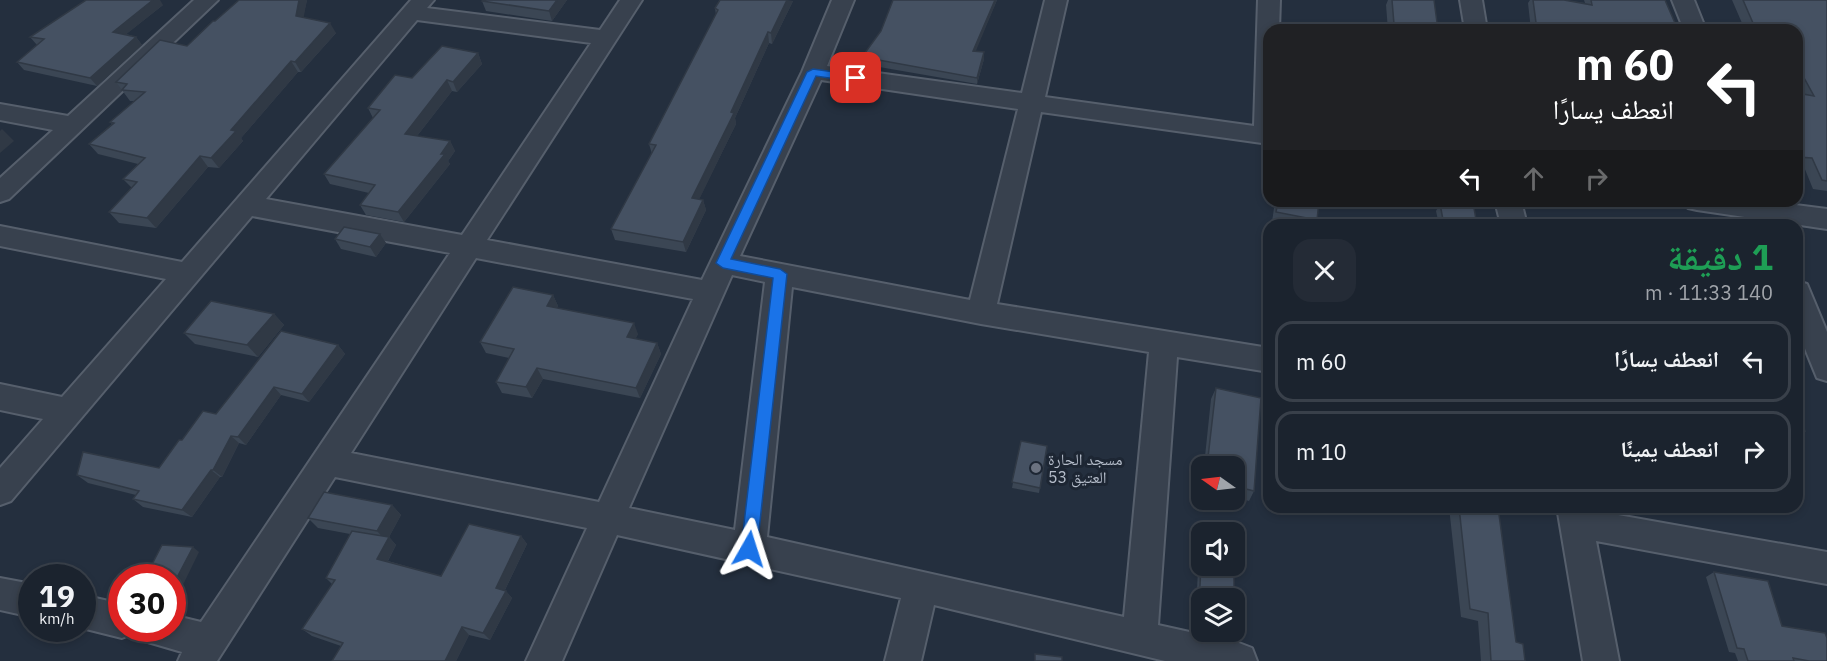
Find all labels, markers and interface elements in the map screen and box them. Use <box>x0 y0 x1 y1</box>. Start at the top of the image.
text: 60 m <box>1576 37 1674 92</box>
icon: left <box>1695 48 1773 126</box>
pin <box>830 52 881 103</box>
icon: arrive <box>839 61 872 94</box>
text: انعطف يسارًا <box>1553 91 1674 126</box>
icon: left <box>1454 162 1487 195</box>
icon: ahead <box>1517 162 1550 195</box>
icon: right <box>1580 162 1613 195</box>
text: 1 دقيقة <box>1667 233 1773 280</box>
button: close <box>1293 239 1356 302</box>
text: 140 m · 11:33 <box>1645 279 1773 306</box>
text: انعطف يسارًا <box>1614 344 1719 373</box>
icon: left <box>1737 345 1770 378</box>
text: 60 m <box>1296 347 1347 376</box>
text: انعطف يمينًا <box>1621 434 1719 463</box>
icon: right <box>1737 435 1770 468</box>
text: 10 m <box>1296 437 1347 466</box>
place label: مسجد الحارة 53 العتيق <box>1048 449 1123 488</box>
north arrow <box>1191 456 1245 510</box>
map controls <box>1191 456 1245 642</box>
marker: مسجد الحارة 53 العتيق <box>1029 461 1043 475</box>
position arrow <box>717 517 781 581</box>
button: sound <box>1191 522 1245 576</box>
speed limit sign: 30 <box>108 564 186 642</box>
text: 19 <box>39 576 75 615</box>
button: layers <box>1191 588 1245 642</box>
text: km/h <box>39 609 75 628</box>

